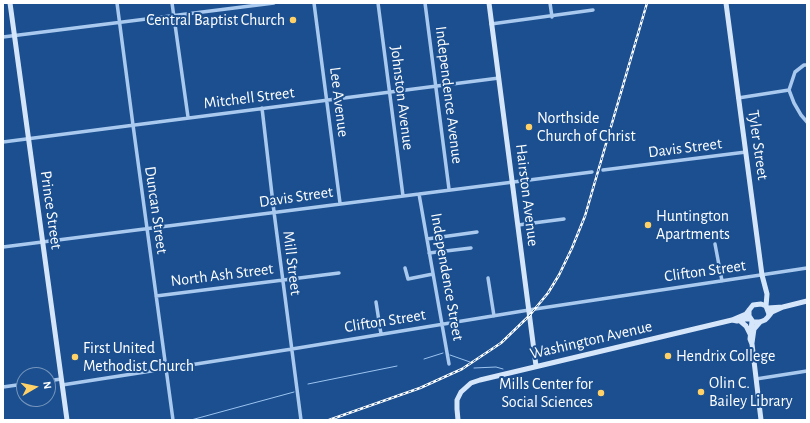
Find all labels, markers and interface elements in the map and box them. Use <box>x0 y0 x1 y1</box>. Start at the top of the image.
place label: Central Baptist Church <box>146 10 285 30</box>
marker: Central Baptist Church <box>288 15 298 25</box>
street label: Independence Avenue <box>431 25 467 165</box>
street label: Johnston Avenue <box>386 45 418 151</box>
street label: Lee Avenue <box>325 66 353 138</box>
street label: Mitchell Street <box>202 83 296 113</box>
place label: Northside Church of Christ <box>537 108 635 146</box>
street label: Tyler Street <box>744 109 772 181</box>
marker: Northside Church of Christ <box>524 122 534 132</box>
street label: Davis Street <box>647 134 723 162</box>
street label: Hairston Avenue <box>511 143 543 247</box>
street label: Duncan Street <box>140 165 172 255</box>
street label: Prince Street <box>36 169 66 251</box>
street label: Davis Street <box>258 182 334 212</box>
place label: Huntington Apartments <box>656 206 730 244</box>
street label: Independence Street <box>426 212 468 342</box>
marker: Huntington Apartments <box>643 220 653 230</box>
street label: Mill Street <box>279 230 305 296</box>
street label: Clifton Street <box>663 256 747 286</box>
street label: North Ash Street <box>170 259 274 291</box>
street label: Clifton Street <box>343 305 427 337</box>
street label: Washington Avenue <box>528 317 654 363</box>
place label: First United Methodist Church <box>83 338 194 376</box>
place label: Hendrix College <box>676 346 775 366</box>
marker: Hendrix College <box>663 351 673 361</box>
marker: First United Methodist Church <box>70 352 80 362</box>
north arrow <box>16 367 56 407</box>
place label: Olin C. Bailey Library <box>709 373 793 411</box>
place label: Mills Center for Social Sciences <box>499 374 593 412</box>
text: N <box>41 381 53 390</box>
marker: Olin C. Bailey Library <box>696 387 706 397</box>
marker: Mills Center for Social Sciences <box>596 388 606 398</box>

